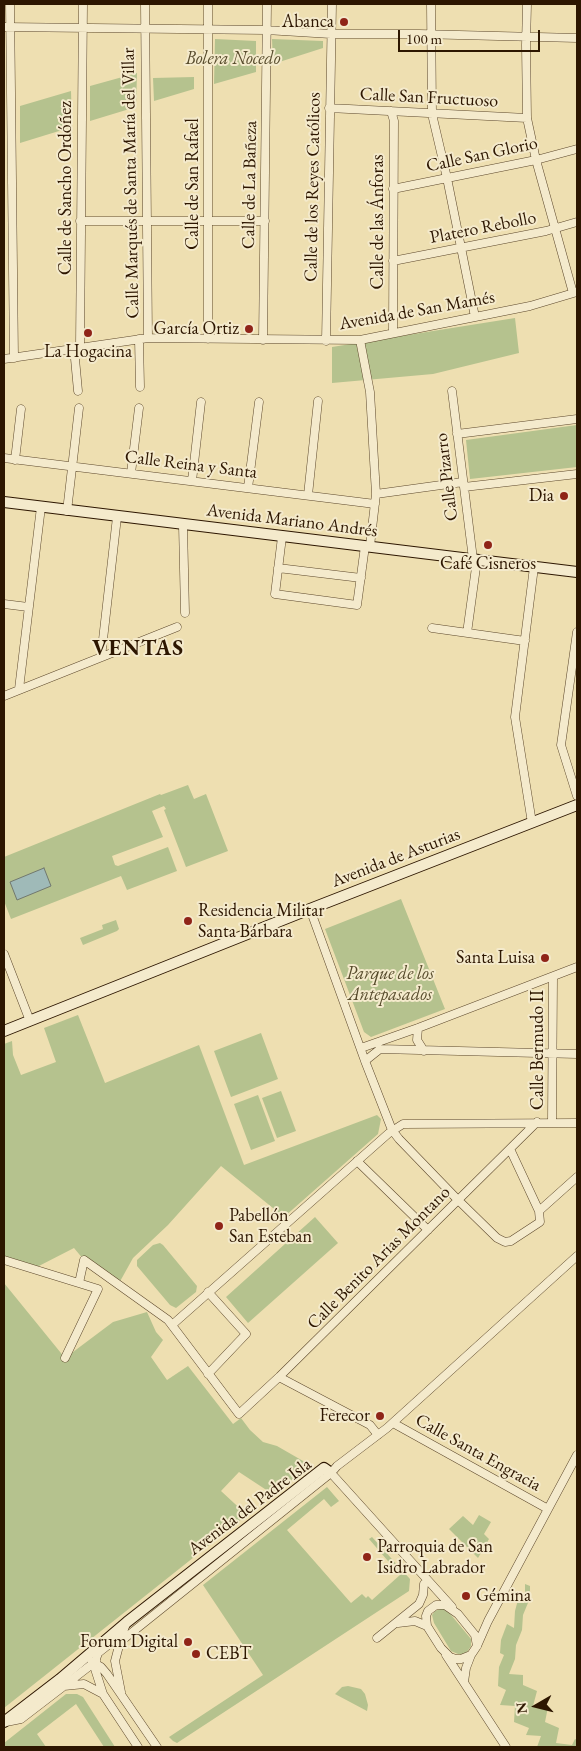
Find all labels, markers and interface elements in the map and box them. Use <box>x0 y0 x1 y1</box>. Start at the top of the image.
place label: Abanca <box>282 11 334 33</box>
marker: Abanca <box>338 16 350 28</box>
scale bar <box>401 20 544 52</box>
text: 100 m <box>406 29 442 48</box>
street label: Calle Marqués de Santa María del Villar <box>118 47 144 319</box>
park label: Bolera Nocedo <box>186 48 280 70</box>
street label: Calle San Fructuoso <box>359 84 499 112</box>
street label: Calle de los Reyes Católicos <box>301 92 325 282</box>
street label: Calle de Sancho Ordóñez <box>55 101 77 275</box>
street label: Calle de San Rafael <box>182 118 204 250</box>
street label: Calle de La Bañeza <box>238 121 262 249</box>
street label: Calle San Glorio <box>424 133 540 177</box>
street label: Calle de las Ánforas <box>367 154 389 290</box>
street label: Platero Rebollo <box>428 207 538 249</box>
street label: Avenida de San Mamés <box>337 287 497 335</box>
place label: García Ortiz <box>154 318 239 340</box>
marker: García Ortiz <box>243 323 255 335</box>
marker: La Hogacina <box>82 327 94 339</box>
place label: La Hogacina <box>44 341 132 363</box>
street label: Calle Pizarro <box>431 432 463 522</box>
street label: Calle Reina y Santa <box>124 446 258 484</box>
place label: Dia <box>529 485 554 507</box>
marker: Dia <box>558 490 570 502</box>
street label: Avenida Mariano Andrés <box>205 500 379 542</box>
marker: Café Cisneros <box>482 539 494 551</box>
place label: Café Cisneros <box>440 553 536 575</box>
district label: VENTAS <box>91 636 185 662</box>
street label: Avenida de Asturias <box>329 824 463 892</box>
place label: Residencia Militar Santa Bárbara <box>198 900 324 942</box>
marker: Residencia Militar Santa Bárbara <box>182 915 194 927</box>
place label: Santa Luisa <box>456 947 535 969</box>
marker: Santa Luisa <box>539 952 551 964</box>
park label: Parque de los Antepasados <box>346 963 434 1006</box>
street label: Calle Bermudo II <box>527 990 549 1110</box>
street label: Calle Benito Arias Montano <box>303 1182 455 1334</box>
place label: Pabellón San Esteban <box>229 1205 312 1248</box>
marker: Pabellón San Esteban <box>213 1220 225 1232</box>
place label: Ferecor <box>320 1405 370 1427</box>
marker: Ferecor <box>374 1410 386 1422</box>
street label: Calle Santa Engracia <box>411 1410 545 1496</box>
street label: Avenida del Padre Isla <box>184 1454 316 1560</box>
place label: Parroquia de San Isidro Labrador <box>377 1536 493 1578</box>
marker: Parroquia de San Isidro Labrador <box>361 1551 373 1563</box>
place label: Gémina <box>476 1585 531 1607</box>
marker: Gémina <box>460 1590 472 1602</box>
place label: Forum Digital <box>80 1631 178 1653</box>
marker: Forum Digital <box>182 1636 194 1648</box>
place label: CEBT <box>206 1643 251 1665</box>
marker: CEBT <box>190 1648 202 1660</box>
north arrow <box>511 1681 561 1731</box>
text: N <box>511 1701 531 1715</box>

